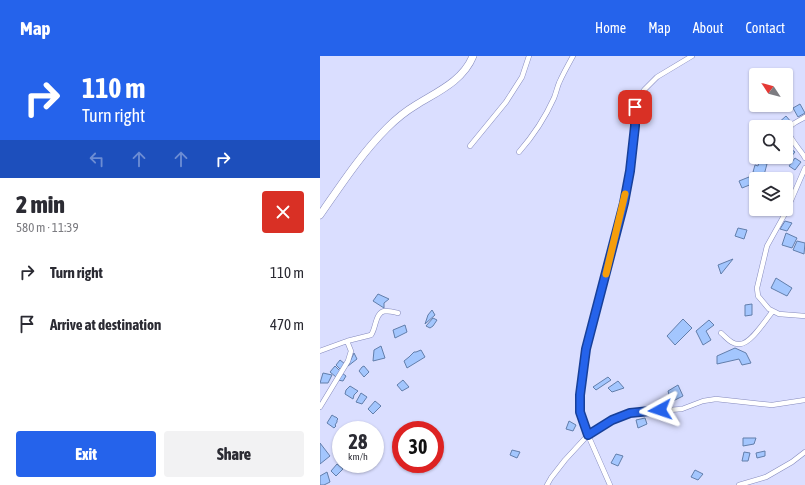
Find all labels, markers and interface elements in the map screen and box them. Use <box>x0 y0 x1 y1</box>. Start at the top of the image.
text: Map <box>20 17 51 39</box>
text: Home <box>595 20 626 36</box>
text: Map <box>648 20 671 36</box>
text: About <box>693 20 724 36</box>
text: Contact <box>746 20 785 36</box>
north arrow <box>749 68 793 112</box>
map controls <box>749 68 793 216</box>
icon: right <box>16 72 68 124</box>
text: 110 m <box>82 72 145 104</box>
pin <box>618 90 652 124</box>
icon: arrive <box>624 96 646 118</box>
text: Turn right <box>82 105 145 126</box>
button: search <box>749 120 793 164</box>
icon: left <box>86 148 108 170</box>
icon: ahead <box>128 148 150 170</box>
icon: ahead <box>170 148 192 170</box>
icon: right <box>212 148 234 170</box>
button: layers <box>749 172 793 216</box>
text: 2 min <box>16 191 65 218</box>
button: close <box>262 191 304 233</box>
text: 580 m · 11:39 <box>16 220 79 235</box>
icon: right <box>16 261 38 283</box>
text: Turn right <box>50 264 103 281</box>
text: 110 m <box>270 264 304 281</box>
icon: arrive <box>16 313 38 335</box>
text: Arrive at destination <box>50 316 161 333</box>
text: 470 m <box>270 316 304 333</box>
position arrow <box>639 389 681 431</box>
speed limit sign: 30 <box>392 421 444 473</box>
text: 28 <box>349 430 367 453</box>
button: Exit <box>16 431 156 477</box>
button: Share <box>164 431 304 477</box>
text: km/h <box>348 451 368 462</box>

